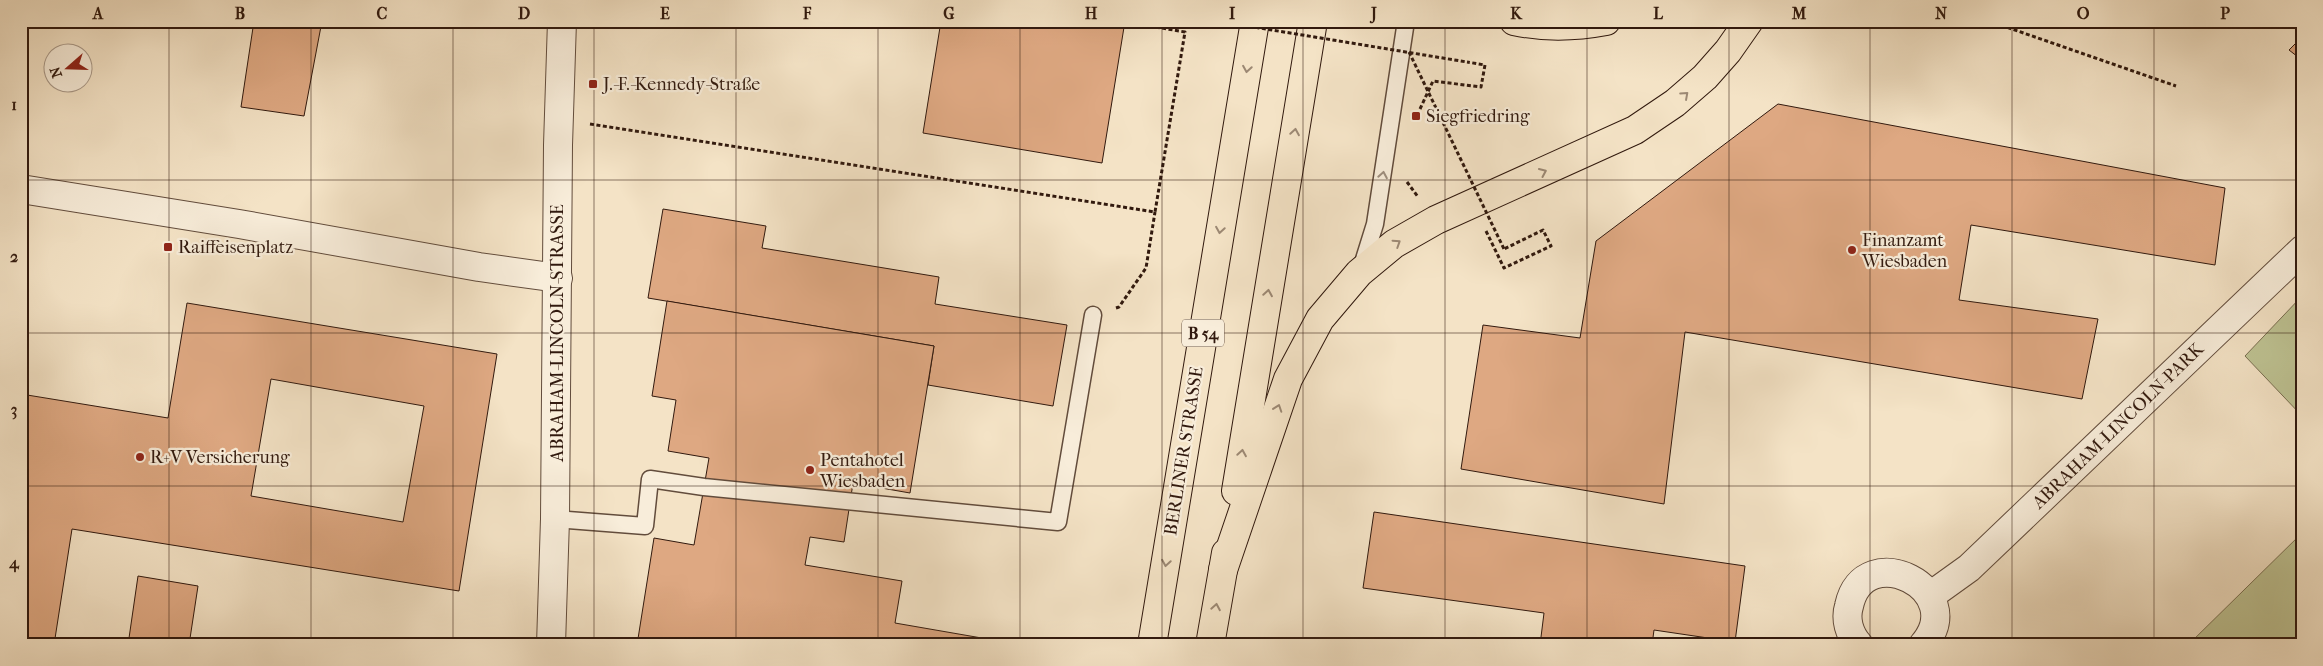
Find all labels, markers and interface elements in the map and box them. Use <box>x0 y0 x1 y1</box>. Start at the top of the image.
text: A <box>92 4 104 23</box>
text: B <box>235 4 245 23</box>
text: C <box>377 4 388 23</box>
text: D <box>518 4 530 23</box>
text: E <box>660 4 670 23</box>
text: F <box>802 4 812 23</box>
text: G <box>943 4 955 23</box>
text: H <box>1085 4 1098 23</box>
text: I <box>1229 4 1236 23</box>
text: J <box>1369 4 1377 24</box>
text: K <box>1510 4 1523 23</box>
text: L <box>1653 4 1663 23</box>
text: M <box>1791 4 1807 23</box>
text: N <box>1935 4 1948 23</box>
text: O <box>2077 4 2090 23</box>
text: P <box>2220 4 2230 23</box>
north arrow <box>42 42 92 92</box>
text: N <box>46 64 66 80</box>
one-way arrow <box>1242 65 1252 74</box>
place label: J.-F.-Kennedy-Straße <box>601 74 760 95</box>
marker: J.-F.-Kennedy-Straße <box>587 78 599 90</box>
one-way arrow <box>1679 92 1688 101</box>
text: 1 <box>11 95 17 114</box>
place label: Siegfriedring <box>1426 106 1530 127</box>
marker: Siegfriedring <box>1410 110 1422 122</box>
one-way arrow <box>1289 128 1299 137</box>
one-way arrow <box>1538 167 1547 178</box>
one-way arrow <box>1378 171 1388 180</box>
street label: ABRAHAM-LINCOLN-STRASSE <box>547 204 568 463</box>
one-way arrow <box>1216 225 1226 234</box>
place label: Finanzamt Wiesbaden <box>1861 230 1948 272</box>
place label: Raiffeisenplatz <box>178 237 293 258</box>
one-way arrow <box>1392 239 1401 249</box>
marker: Raiffeisenplatz <box>162 241 174 253</box>
marker: Finanzamt Wiesbaden <box>1846 244 1858 256</box>
text: 2 <box>10 247 18 266</box>
one-way arrow <box>1263 288 1273 297</box>
road number: B 54 <box>1182 319 1224 346</box>
street label: ABRAHAM-LINCOLN-PARK <box>2027 338 2209 514</box>
street label: BERLINER STRASSE <box>1160 365 1208 537</box>
text: 3 <box>11 400 17 420</box>
one-way arrow <box>1272 404 1282 413</box>
place label: R+V Versicherung <box>150 447 290 468</box>
one-way arrow <box>1237 449 1247 457</box>
place label: Pentahotel Wiesbaden <box>819 450 906 492</box>
marker: R+V Versicherung <box>134 451 146 463</box>
marker: Pentahotel Wiesbaden <box>804 464 816 476</box>
text: 4 <box>8 553 20 573</box>
one-way arrow <box>1161 558 1171 567</box>
one-way arrow <box>1211 603 1221 612</box>

